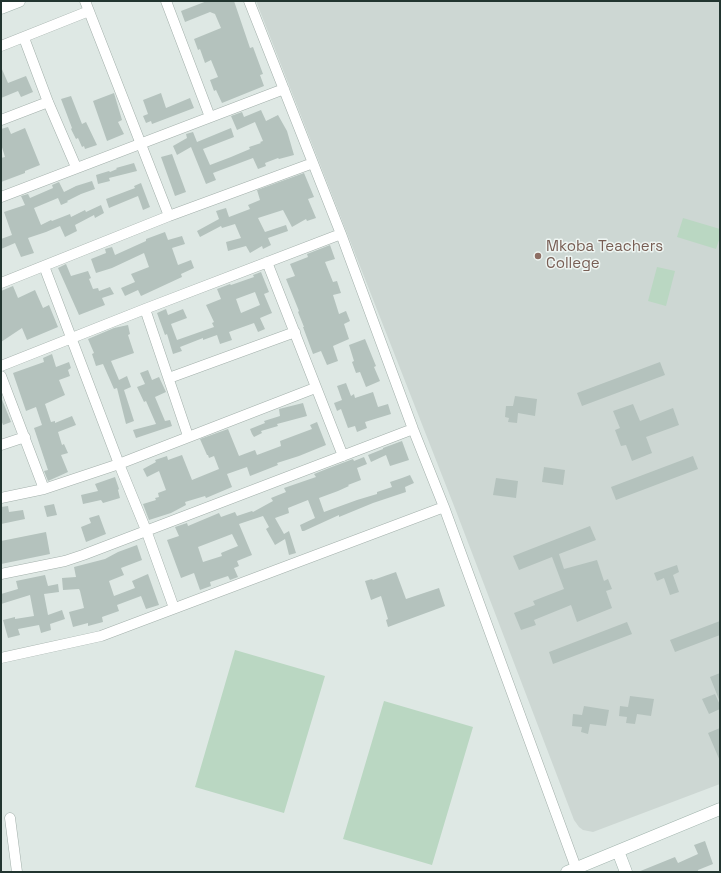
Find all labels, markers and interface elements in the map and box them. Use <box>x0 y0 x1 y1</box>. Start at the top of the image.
place label: Mkoba Teachers College <box>546 238 663 273</box>
marker: Mkoba Teachers College <box>533 251 543 261</box>

